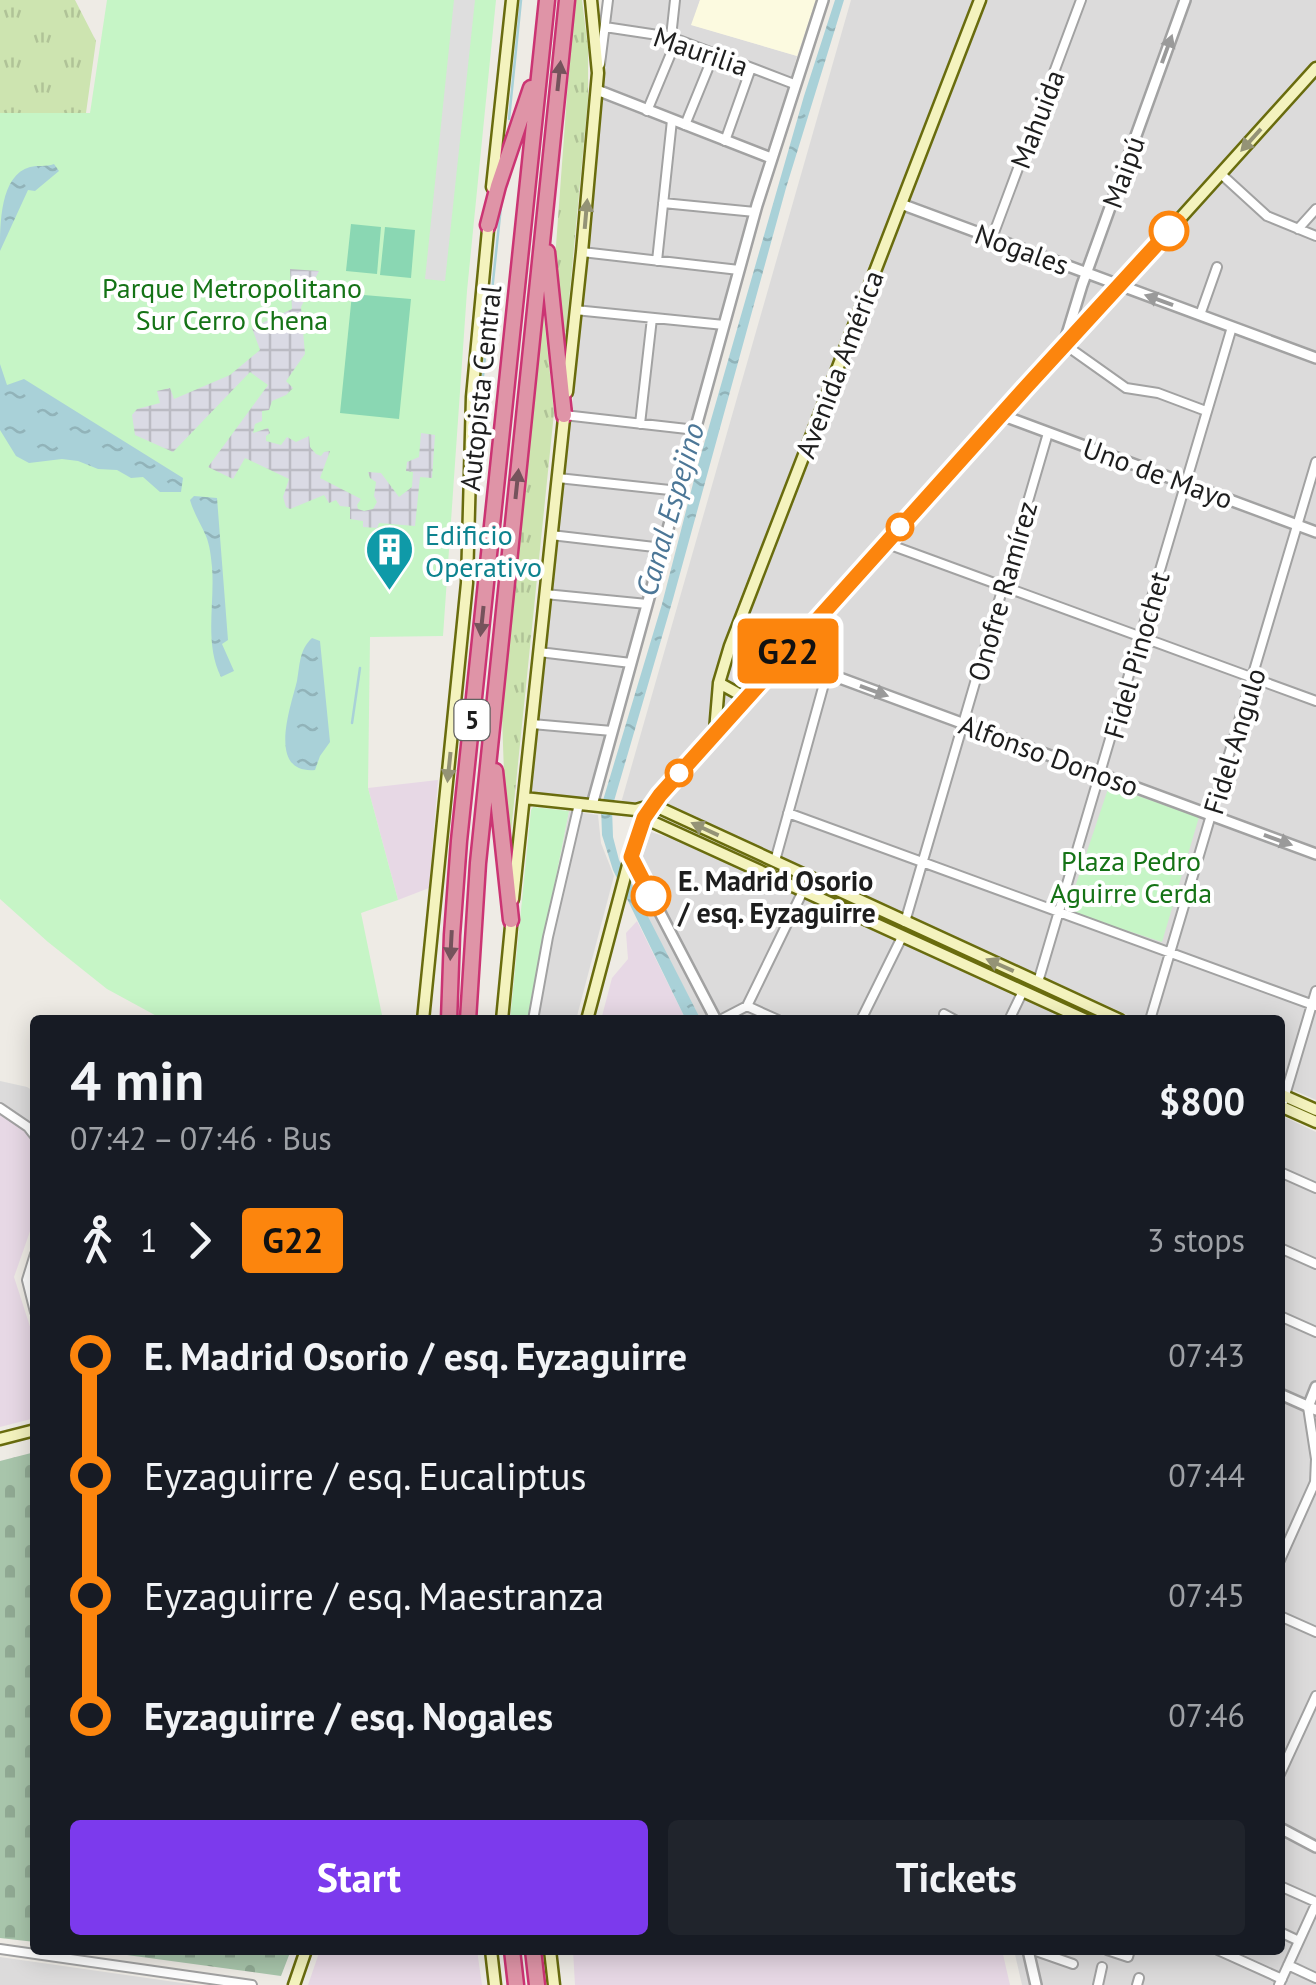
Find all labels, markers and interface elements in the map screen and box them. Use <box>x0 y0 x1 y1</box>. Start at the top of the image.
street label: Maurilia <box>649 18 753 84</box>
one-way arrow <box>1160 34 1175 64</box>
one-way arrow <box>551 60 567 92</box>
street label: Mahuida <box>1001 64 1073 174</box>
one-way arrow <box>1240 128 1262 153</box>
street label: Maipú <box>1093 131 1153 213</box>
one-way arrow <box>578 197 594 229</box>
unlabelled marker <box>1150 212 1188 250</box>
street label: Nogales <box>970 215 1074 283</box>
street label: Avenida América <box>786 265 892 463</box>
park label: Parque Metropolitano Sur Cerro Chena <box>102 269 362 338</box>
street label: Autopista Central <box>451 283 509 493</box>
one-way arrow <box>1144 292 1174 307</box>
water label: Canal Espejino <box>626 418 712 600</box>
street label: Uno de Mayo <box>1078 429 1238 517</box>
one-way arrow <box>509 468 525 500</box>
street label: Onofre Ramírez <box>959 497 1045 685</box>
unlabelled marker <box>887 514 913 540</box>
place label: Edificio Operativo <box>425 516 542 585</box>
building icon: Edificio Operativo <box>364 524 416 592</box>
street label: Fidel Pinochet <box>1095 567 1178 743</box>
one-way arrow <box>473 606 489 637</box>
line badge: G22 <box>730 618 846 684</box>
text: G22 <box>757 628 819 674</box>
street label: Fidel Angulo <box>1194 663 1274 819</box>
one-way arrow <box>860 684 890 699</box>
road number: 5 <box>454 700 490 740</box>
street label: Alfonso Donoso <box>954 705 1144 805</box>
one-way arrow <box>441 751 457 783</box>
unlabelled marker <box>666 760 692 786</box>
one-way arrow <box>690 820 719 837</box>
one-way arrow <box>1263 833 1293 848</box>
park label: Plaza Pedro Aguirre Cerda <box>1050 842 1212 911</box>
place label: E. Madrid Osorio / esq. Eyzaguirre <box>677 862 876 931</box>
marker: E. Madrid Osorio / esq. Eyzaguirre <box>632 877 670 915</box>
one-way arrow <box>443 929 459 961</box>
one-way arrow <box>985 956 1014 973</box>
text: 4 min <box>70 1044 204 1115</box>
text: $800 <box>1159 1076 1245 1125</box>
text: 07:42 – 07:46 · Bus <box>70 1117 332 1159</box>
icon: walk <box>70 1213 125 1268</box>
icon: forward <box>172 1213 227 1268</box>
text: G22 <box>262 1217 323 1263</box>
text: 1 <box>140 1219 157 1261</box>
text: 3 stops <box>1147 1219 1245 1261</box>
text: E. Madrid Osorio / esq. Eyzaguirre <box>144 1331 687 1380</box>
text: 07:43 <box>1168 1334 1245 1376</box>
text: Eyzaguirre / esq. Eucaliptus <box>144 1451 587 1500</box>
text: 07:44 <box>1168 1454 1245 1496</box>
text: Eyzaguirre / esq. Maestranza <box>144 1571 604 1620</box>
text: 07:45 <box>1168 1574 1245 1616</box>
text: Eyzaguirre / esq. Nogales <box>144 1691 553 1740</box>
text: 07:46 <box>1168 1694 1245 1736</box>
button: Start <box>70 1820 648 1935</box>
button: Tickets <box>668 1820 1245 1935</box>

